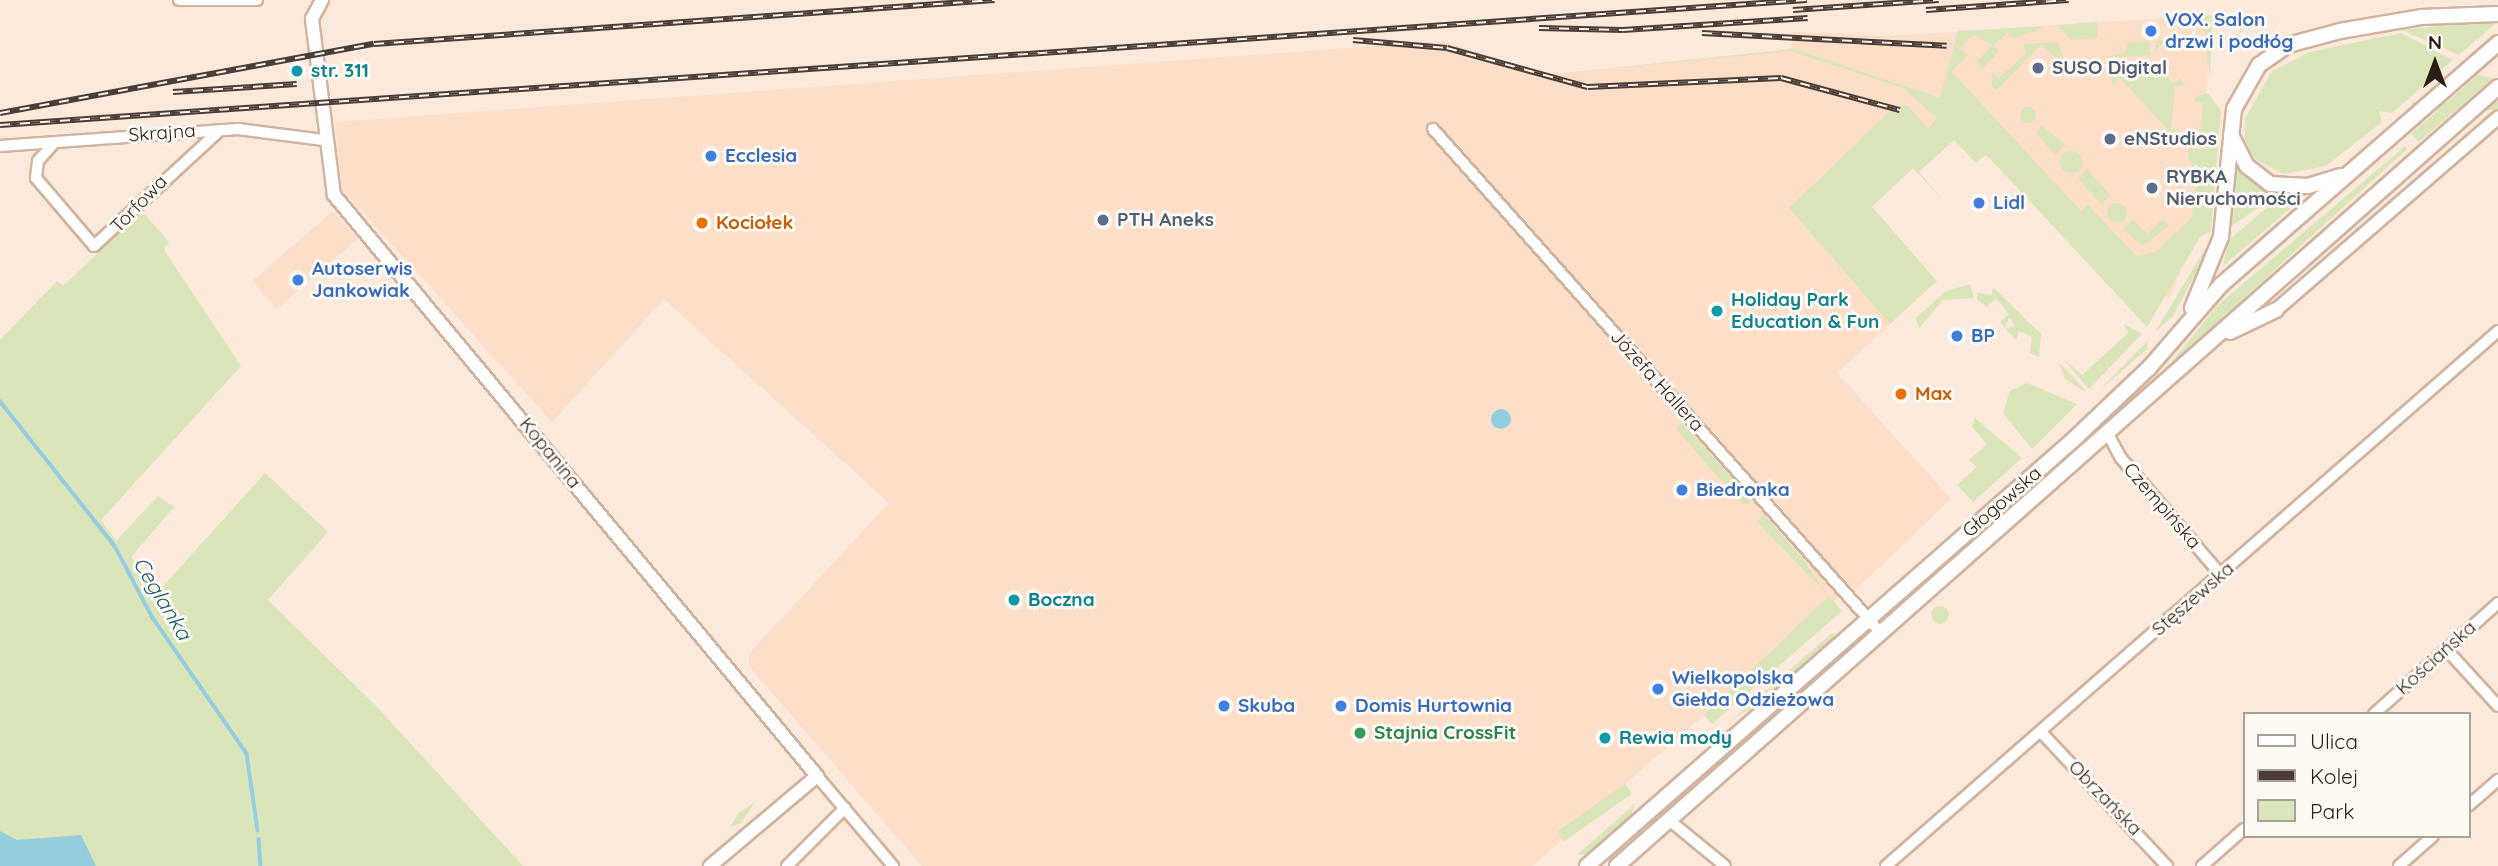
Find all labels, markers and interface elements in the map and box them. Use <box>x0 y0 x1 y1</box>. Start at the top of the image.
place label: VOX. Salon drzwi i podłóg <box>2165 9 2293 53</box>
marker: VOX. Salon drzwi i podłóg <box>2143 23 2159 39</box>
north arrow <box>2400 28 2470 98</box>
text: N <box>2428 30 2442 54</box>
place label: SUSO Digital <box>2052 57 2167 79</box>
place label: str. 311 <box>311 60 369 82</box>
marker: SUSO Digital <box>2030 60 2046 76</box>
marker: str. 311 <box>289 63 305 79</box>
street label: Skrajna <box>128 119 196 147</box>
place label: eNStudios <box>2124 128 2217 150</box>
marker: eNStudios <box>2102 131 2118 147</box>
place label: Ecclesia <box>725 145 797 167</box>
marker: Ecclesia <box>703 148 719 164</box>
place label: RYBKA Nieruchomości <box>2166 166 2301 210</box>
street label: Torfowa <box>106 170 172 238</box>
marker: RYBKA Nieruchomości <box>2144 180 2160 196</box>
place label: Lidl <box>1993 192 2025 214</box>
marker: Lidl <box>1971 195 1987 211</box>
place label: PTH Aneks <box>1117 209 1214 231</box>
place label: Kociołek <box>716 212 793 234</box>
marker: PTH Aneks <box>1095 212 1111 228</box>
marker: Kociołek <box>694 215 710 231</box>
place label: Autoserwis Jankowiak <box>312 258 412 302</box>
marker: Autoserwis Jankowiak <box>290 272 306 288</box>
place label: Holiday Park Education & Fun <box>1731 289 1879 333</box>
marker: Holiday Park Education & Fun <box>1709 303 1725 319</box>
place label: BP <box>1971 325 1995 347</box>
street label: Józefa Hallera <box>1606 326 1708 436</box>
marker: BP <box>1949 328 1965 344</box>
place label: Max <box>1915 383 1952 405</box>
marker: Max <box>1893 386 1909 402</box>
street label: Kopanina <box>515 413 585 493</box>
street label: Czempińska <box>2118 458 2206 554</box>
street label: Głogowska <box>1958 462 2046 542</box>
place label: Biedronka <box>1696 479 1790 501</box>
marker: Biedronka <box>1674 482 1690 498</box>
water label: Ceglanka <box>128 552 198 644</box>
street label: Stęszewska <box>2147 557 2239 641</box>
place label: Boczna <box>1028 589 1095 611</box>
marker: Boczna <box>1006 592 1022 608</box>
street label: Kościańska <box>2391 616 2481 700</box>
place label: Wielkopolska Giełda Odzieżowa <box>1672 667 1834 711</box>
marker: Wielkopolska Giełda Odzieżowa <box>1650 681 1666 697</box>
place label: Skuba <box>1238 695 1295 717</box>
place label: Domis Hurtownia <box>1355 695 1512 717</box>
marker: Skuba <box>1216 698 1232 714</box>
marker: Domis Hurtownia <box>1333 698 1349 714</box>
legend <box>2242 712 2470 838</box>
place label: Stajnia CrossFit <box>1374 722 1516 744</box>
marker: Stajnia CrossFit <box>1352 725 1368 741</box>
place label: Rewia mody <box>1619 727 1732 749</box>
text: Ulica <box>2310 728 2358 754</box>
marker: Rewia mody <box>1597 730 1613 746</box>
street label: Obrzańska <box>2064 756 2146 840</box>
text: Kolej <box>2310 763 2359 789</box>
text: Park <box>2310 798 2354 824</box>

